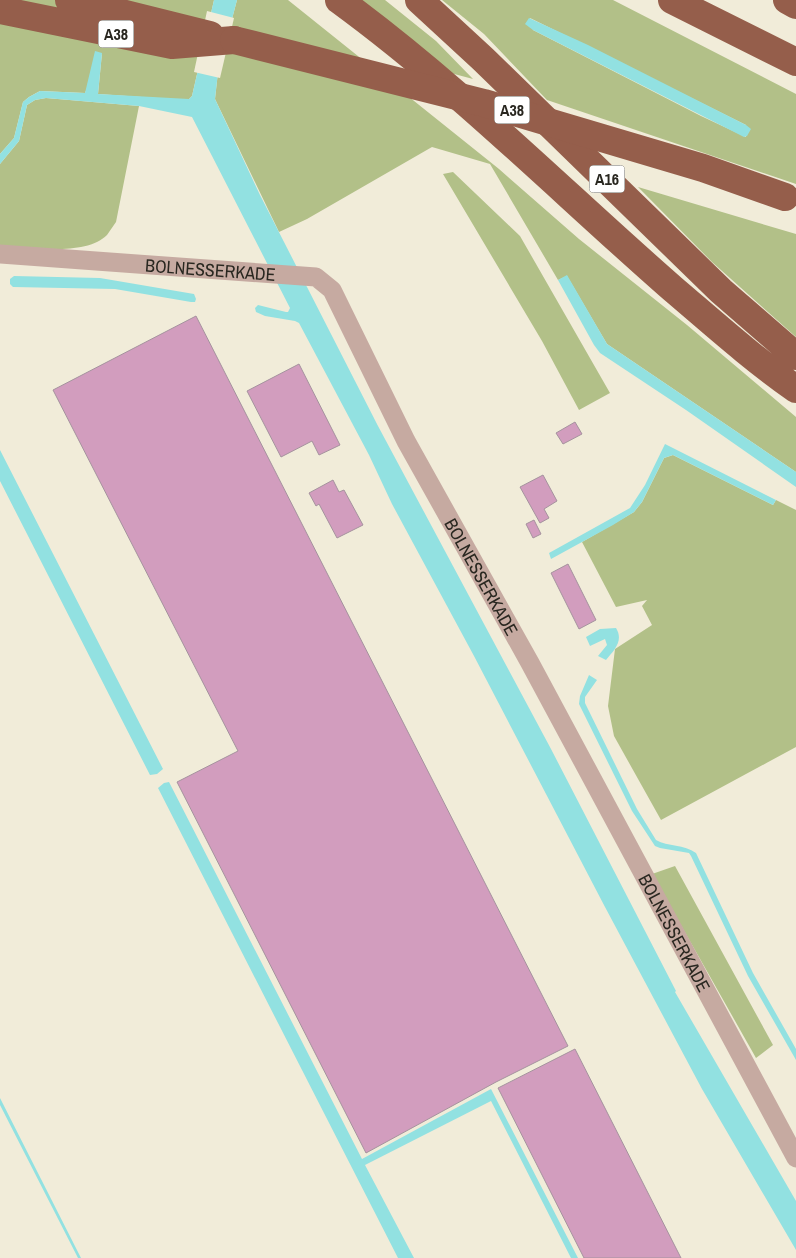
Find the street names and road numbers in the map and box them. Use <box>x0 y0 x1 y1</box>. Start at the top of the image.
road number: A38 <box>98 20 134 48</box>
road number: A38 <box>494 96 530 124</box>
road number: A16 <box>590 165 624 192</box>
street label: BOLNESSERKADE <box>144 252 276 287</box>
street label: BOLNESSERKADE <box>439 514 525 640</box>
street label: BOLNESSERKADE <box>633 869 717 996</box>

